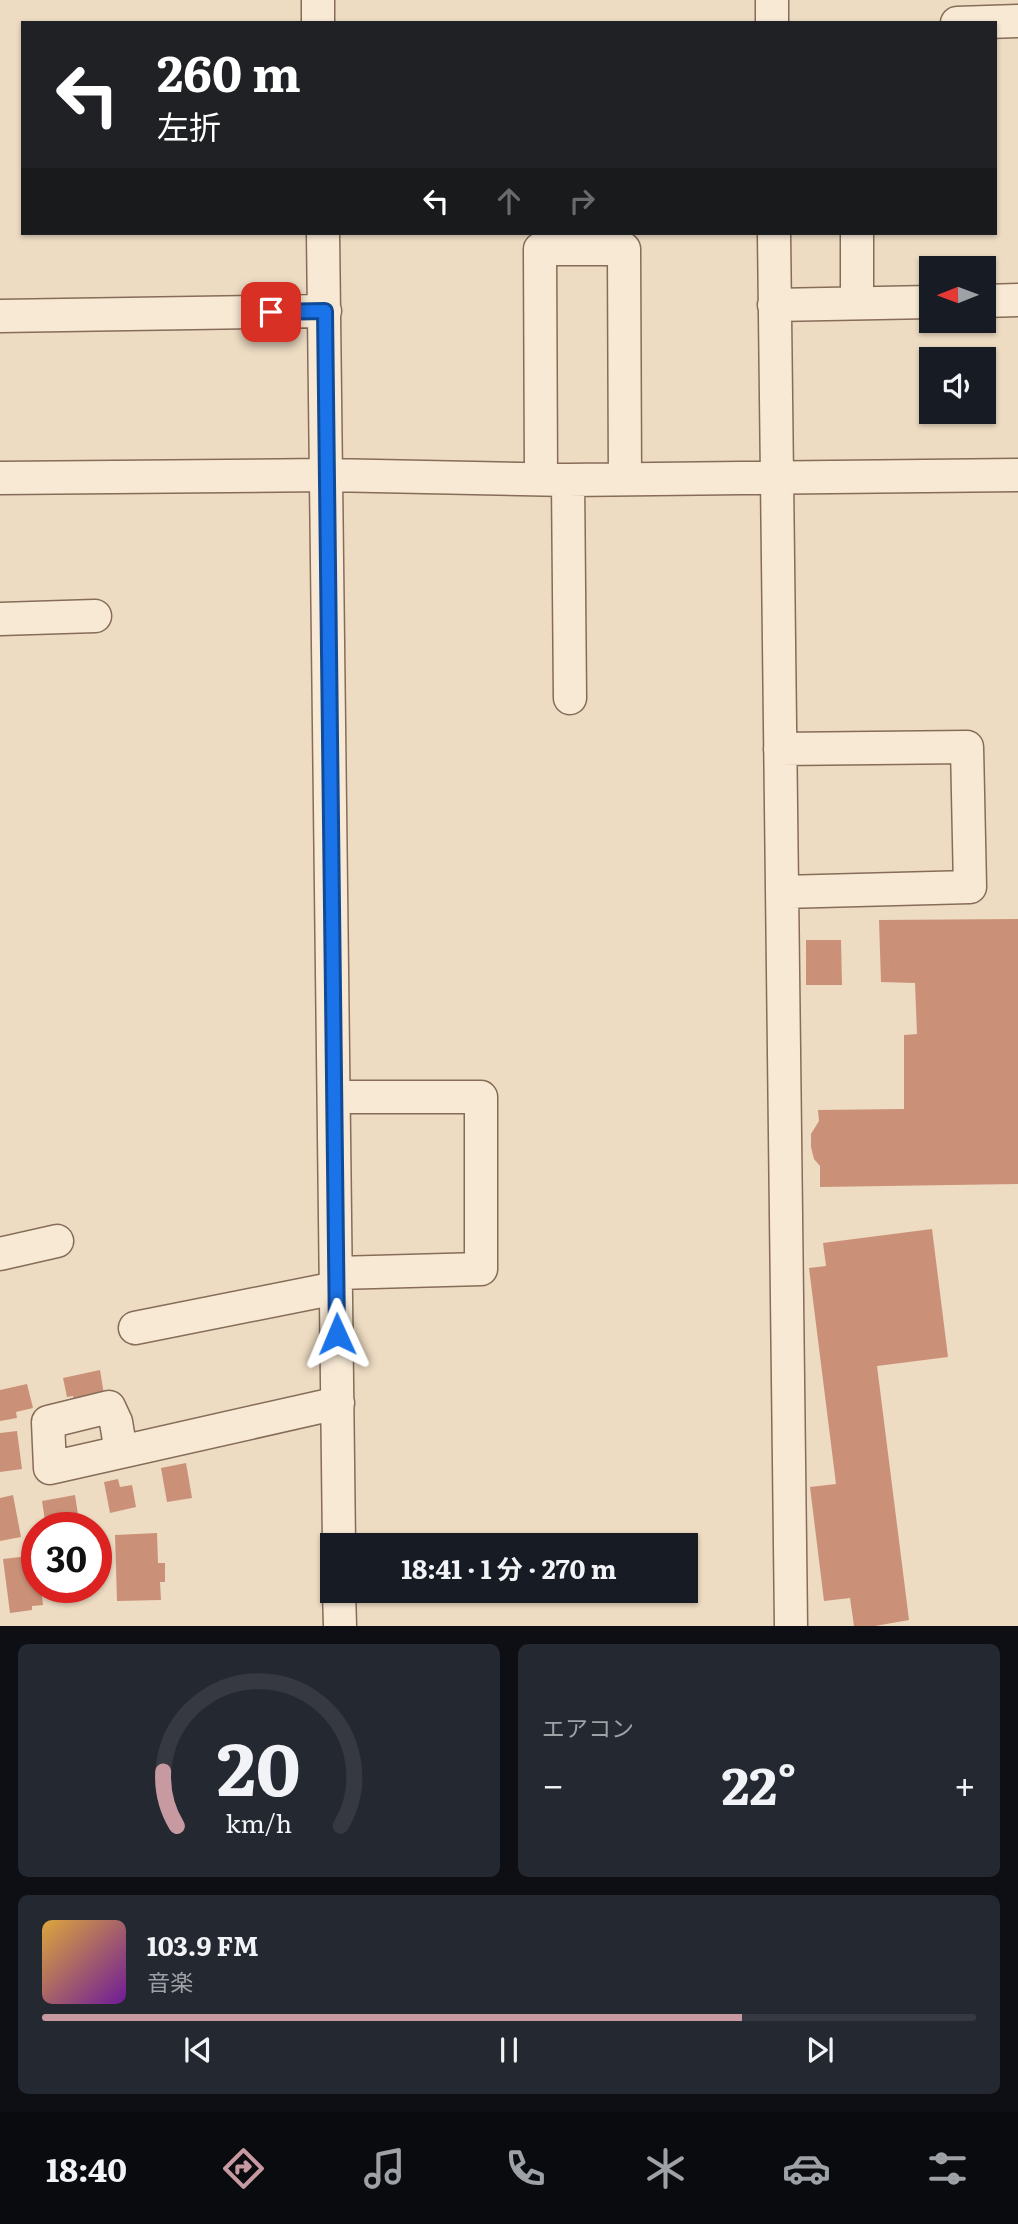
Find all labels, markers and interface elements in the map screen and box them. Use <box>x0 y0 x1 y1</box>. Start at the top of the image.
text: 260 m <box>157 34 301 107</box>
icon: left <box>42 49 133 140</box>
text: 左折 <box>157 101 221 149</box>
icon: left <box>417 182 455 220</box>
icon: ahead <box>490 182 528 220</box>
icon: right <box>563 182 601 220</box>
north arrow <box>919 256 996 332</box>
map controls <box>919 256 996 424</box>
pin <box>241 282 301 342</box>
icon: arrive <box>252 293 290 331</box>
button: sound <box>919 347 996 424</box>
position arrow <box>300 1297 374 1371</box>
speed limit sign: 30 <box>21 1512 112 1603</box>
text: 18:41 · 1 分 · 270 m <box>401 1548 617 1587</box>
text: エアコン <box>542 1710 634 1744</box>
text: 20 <box>217 1711 301 1819</box>
text: 22° <box>721 1744 797 1821</box>
text: − <box>542 1754 564 1811</box>
text: + <box>954 1754 976 1811</box>
text: km/h <box>226 1804 292 1841</box>
text: 103.9 FM <box>147 1925 259 1964</box>
text: 音楽 <box>147 1964 193 1998</box>
icon: previous <box>179 2031 217 2069</box>
icon: pause <box>490 2031 528 2069</box>
icon: next <box>801 2031 839 2069</box>
text: 18:40 <box>46 2144 127 2192</box>
icon: directions <box>219 2144 268 2193</box>
icon: music <box>360 2144 409 2193</box>
icon: phone <box>501 2144 550 2193</box>
icon: climate <box>641 2144 690 2193</box>
icon: car <box>782 2144 831 2193</box>
icon: filters <box>923 2144 972 2193</box>

